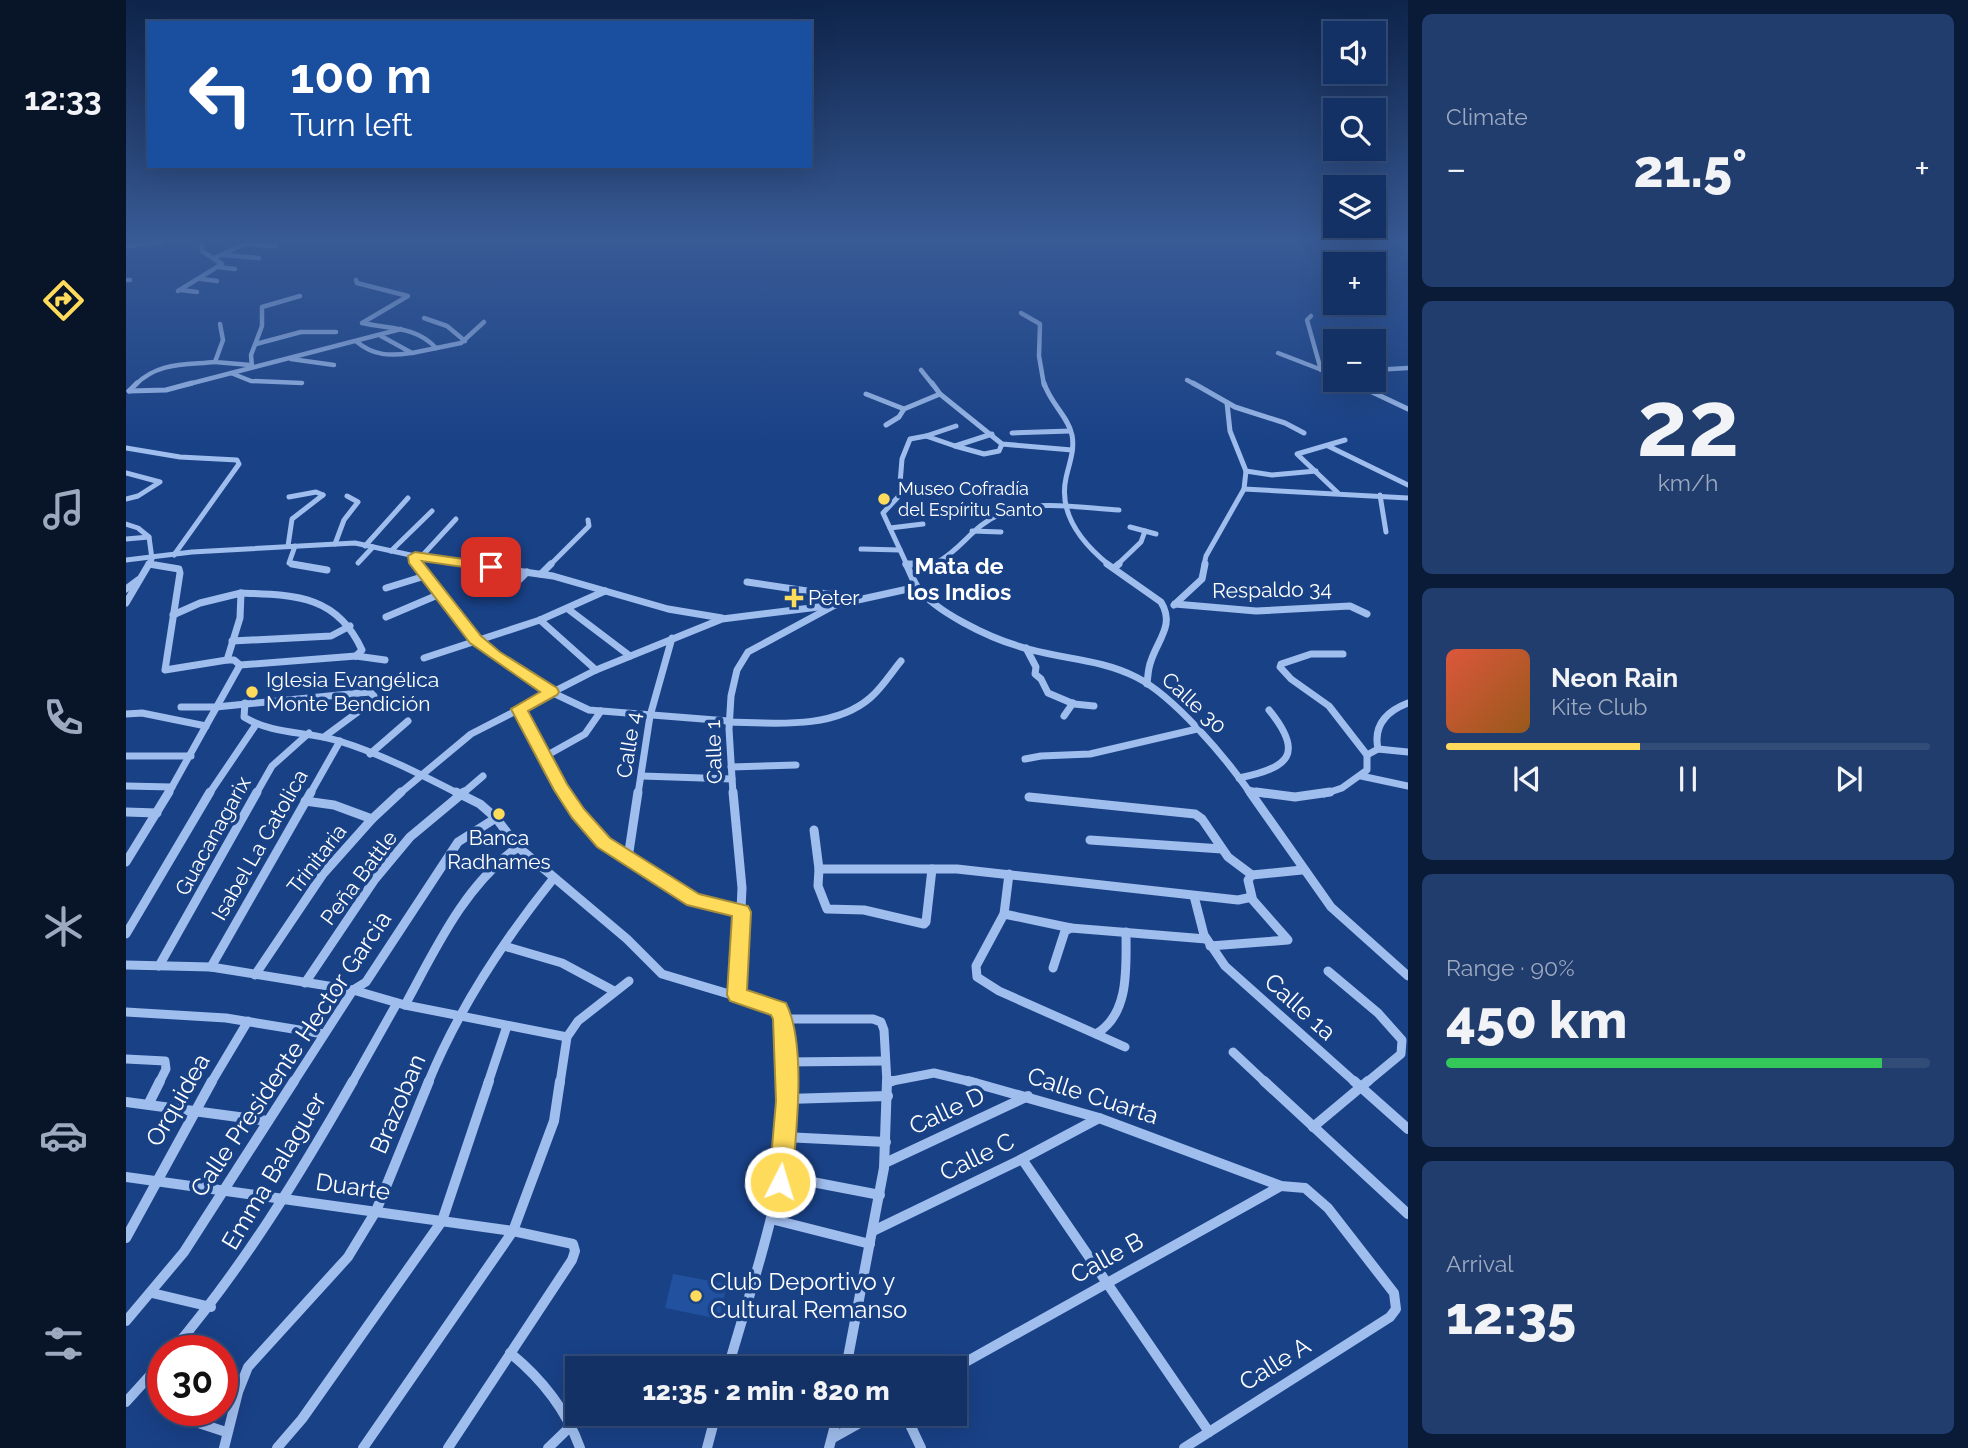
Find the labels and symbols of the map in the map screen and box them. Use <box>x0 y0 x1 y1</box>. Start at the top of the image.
place label: Museo Cofradía del Espíritu Santo <box>898 478 1043 520</box>
marker: Museo Cofradía del Espíritu Santo <box>876 491 892 507</box>
pin <box>461 537 521 597</box>
district label: Mata de los Indios <box>907 552 1011 605</box>
street label: Respaldo 34 <box>1212 576 1332 603</box>
place label: Peter <box>808 585 860 610</box>
marker: Peter <box>786 590 802 606</box>
place label: Iglesia Evangélica Monte Bendición <box>266 667 439 716</box>
street label: Calle 30 <box>1157 667 1232 739</box>
marker: Iglesia Evangélica Monte Bendición <box>244 684 260 700</box>
street label: Calle 4 <box>611 710 646 780</box>
street label: Calle 1 <box>700 720 727 784</box>
street label: Isabel La Catolica <box>206 765 313 925</box>
street label: Guacanagarix <box>169 771 256 900</box>
marker: Banca Radhames <box>491 806 507 822</box>
street label: Trinitaria <box>282 819 352 899</box>
place label: Banca Radhames <box>447 825 551 874</box>
street label: Peña Battle <box>315 826 402 930</box>
street label: Calle Presidente Hector Garcia <box>184 905 397 1202</box>
street label: Calle 1a <box>1259 967 1342 1046</box>
street label: Orquidea <box>139 1048 216 1151</box>
street label: Brazoban <box>364 1050 431 1158</box>
street label: Calle Cuarta <box>1024 1061 1162 1130</box>
street label: Calle D <box>904 1081 989 1141</box>
street label: Emma Balaguer <box>215 1086 332 1255</box>
street label: Calle C <box>935 1126 1019 1187</box>
position arrow <box>743 1145 817 1219</box>
street label: Duarte <box>314 1167 392 1206</box>
street label: Calle B <box>1065 1226 1148 1289</box>
place label: Club Deportivo y Cultural Remanso <box>710 1267 907 1324</box>
marker: Club Deportivo y Cultural Remanso <box>688 1288 704 1304</box>
street label: Calle A <box>1234 1331 1316 1397</box>
speed limit sign: 30 <box>147 1335 238 1426</box>

